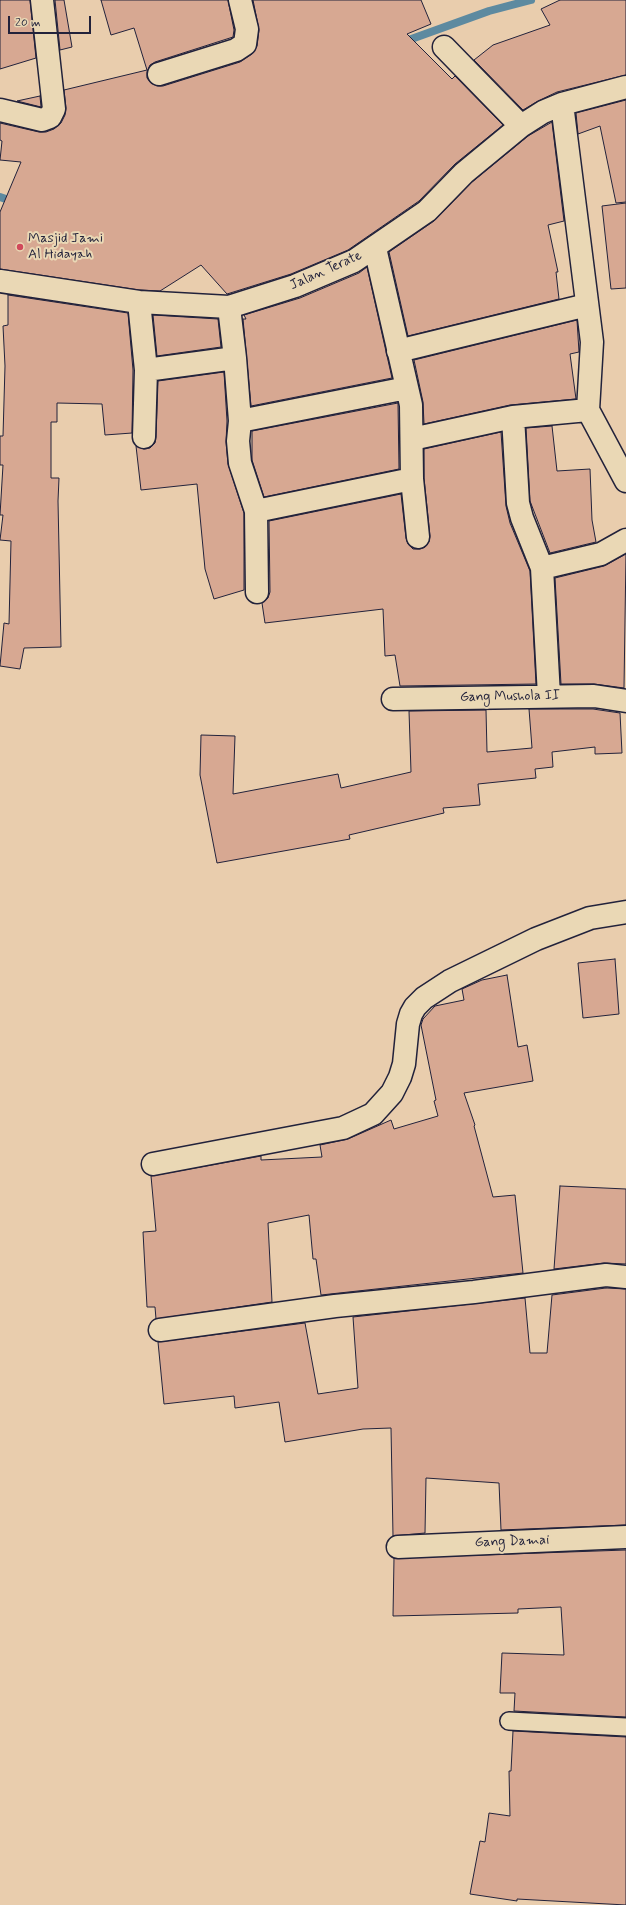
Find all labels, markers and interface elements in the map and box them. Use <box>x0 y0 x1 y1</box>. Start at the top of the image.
scale bar <box>10 8 93 34</box>
text: 20 m <box>15 15 41 31</box>
place label: Masjid Jami Al Hidayah <box>28 231 103 264</box>
marker: Masjid Jami Al Hidayah <box>15 242 25 252</box>
street label: Jalan Terate <box>287 248 365 294</box>
street label: Gang Mushola II <box>460 688 560 706</box>
street label: Gang Damai <box>474 1532 550 1552</box>

